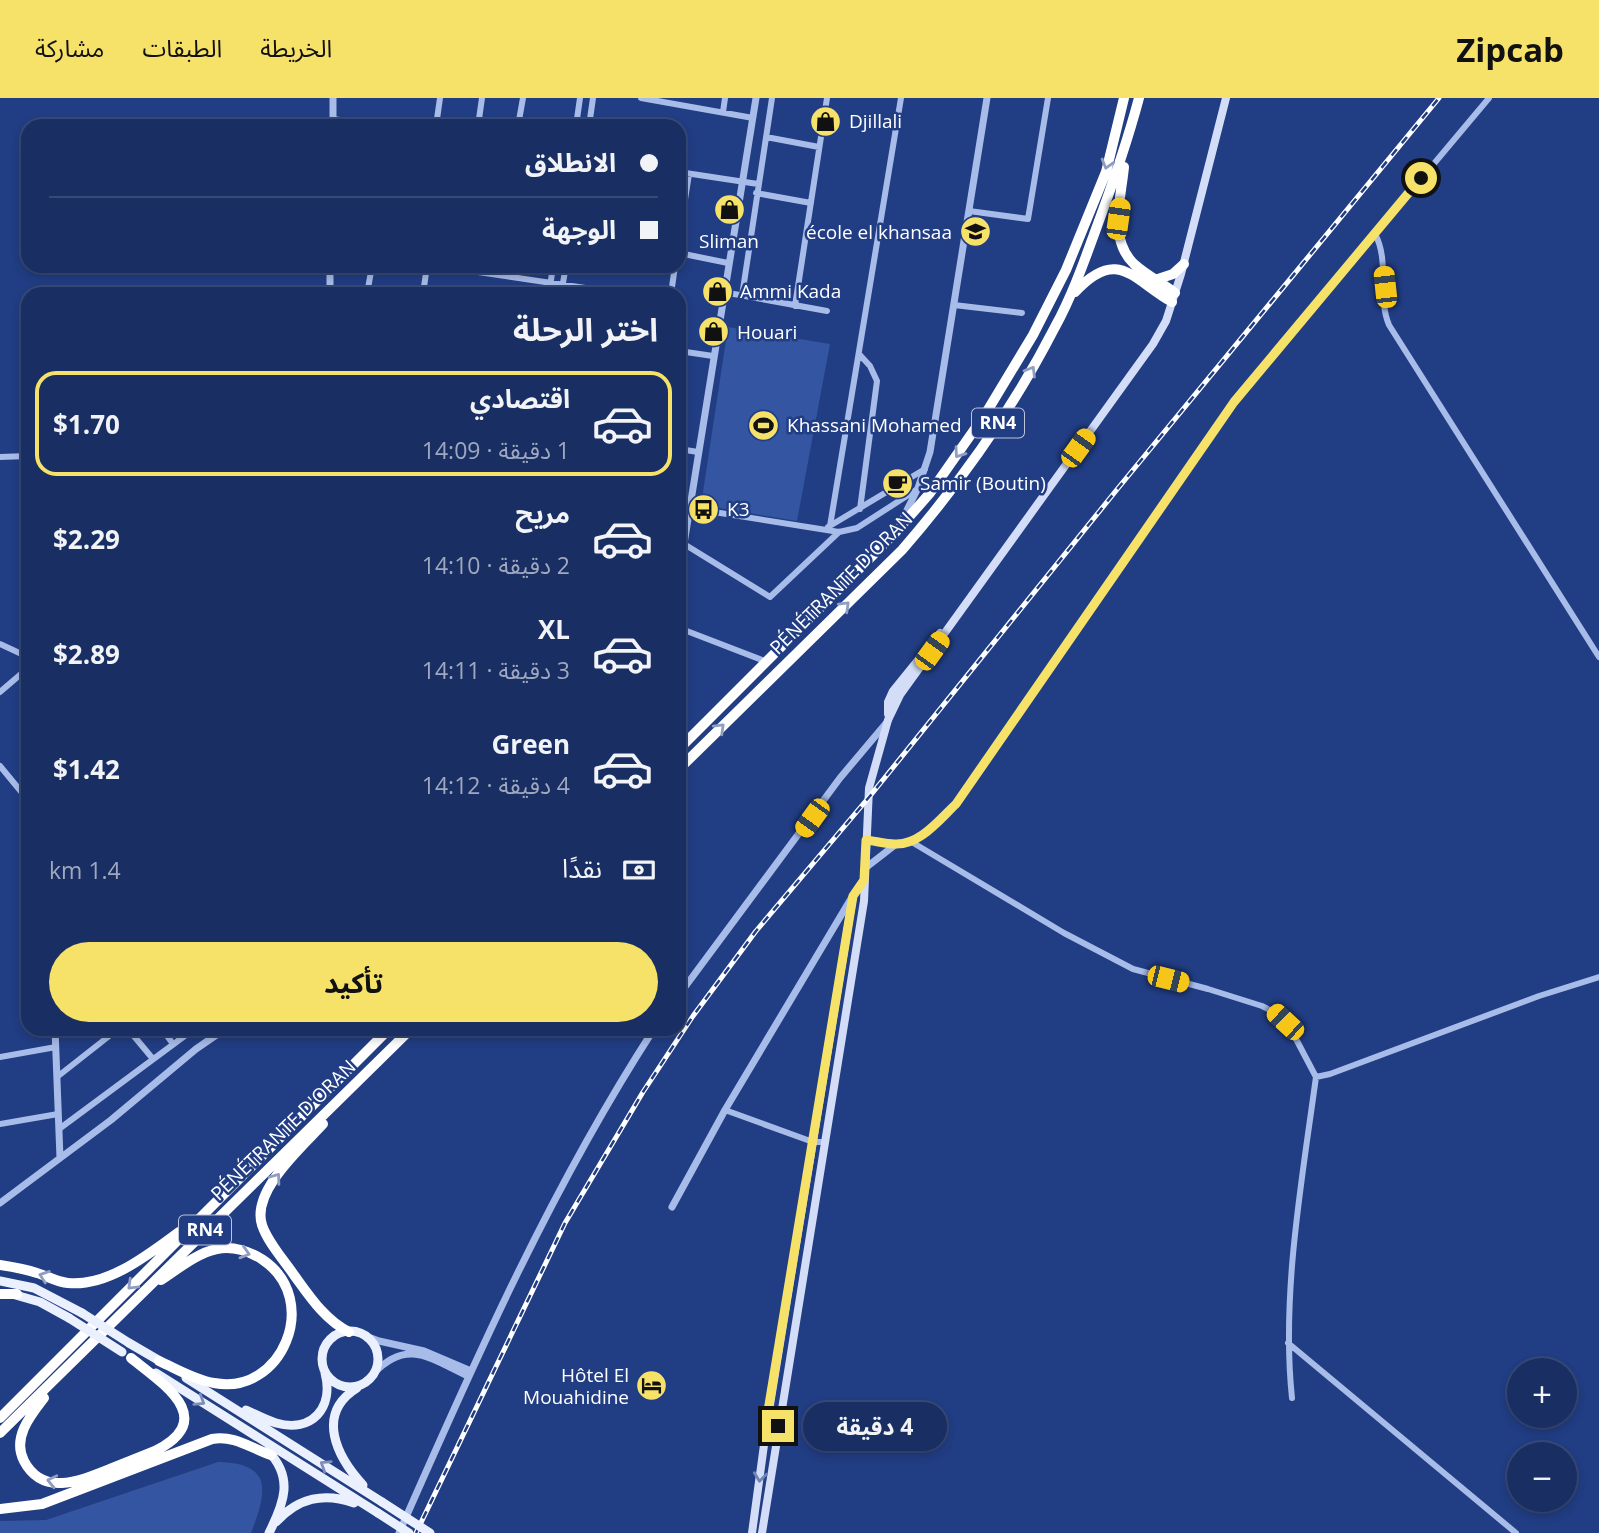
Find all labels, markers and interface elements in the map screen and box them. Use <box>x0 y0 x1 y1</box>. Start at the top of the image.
text: Zipcab <box>1456 27 1564 72</box>
text: مشاركة <box>35 31 104 64</box>
text: الطبقات <box>142 31 222 64</box>
text: الخريطة <box>260 31 332 64</box>
shop icon: Djillali <box>809 104 843 138</box>
place label: Djillali <box>849 108 902 134</box>
text: الانطلاق <box>525 144 616 180</box>
one-way arrow <box>1101 158 1116 170</box>
route start <box>1405 162 1437 194</box>
shop icon: Sliman <box>712 193 746 227</box>
car <box>1105 197 1132 241</box>
text: الوجهة <box>542 211 616 247</box>
school or university icon: école el khansaa <box>958 215 992 249</box>
place label: école el khansaa <box>806 219 952 245</box>
place label: Sliman <box>699 228 759 254</box>
car <box>1373 265 1398 309</box>
shop icon: Ammi Kada <box>700 274 734 308</box>
place label: Ammi Kada <box>740 278 841 304</box>
text: اختر الرحلة <box>513 307 658 350</box>
shop icon: Houari <box>697 315 731 349</box>
place label: Houari <box>737 319 797 345</box>
one-way arrow <box>1022 365 1035 378</box>
text: اقتصادي <box>470 380 570 416</box>
icon: car <box>591 392 654 455</box>
text: $1.70 <box>53 406 120 442</box>
sports icon: Khassani Mohamed <box>747 408 781 442</box>
road number: RN4 <box>972 408 1024 438</box>
place label: Khassani Mohamed <box>787 412 962 438</box>
car <box>1058 425 1099 471</box>
text: 1 دقيقة · 14:09 <box>422 434 570 466</box>
one-way arrow <box>954 445 967 458</box>
cafe icon: Samir (Boutin) <box>880 466 914 500</box>
place label: Samir (Boutin) <box>920 470 1046 496</box>
bus stop icon: K3 <box>687 492 721 526</box>
text: مريح <box>515 495 570 531</box>
place label: K3 <box>727 496 750 522</box>
street label: PÉNÉTRANTE D'ORAN <box>764 506 918 660</box>
icon: car <box>591 507 654 570</box>
text: $2.29 <box>53 521 120 557</box>
text: 2 دقيقة · 14:10 <box>422 549 570 581</box>
one-way arrow <box>837 602 850 615</box>
text: XL <box>538 611 570 647</box>
icon: car <box>591 622 654 685</box>
car <box>912 628 953 674</box>
text: $2.89 <box>53 636 120 672</box>
text: 3 دقيقة · 14:11 <box>422 654 570 686</box>
one-way arrow <box>712 724 725 737</box>
text: Green <box>492 726 570 762</box>
icon: car <box>591 737 654 800</box>
text: $1.42 <box>53 751 120 787</box>
text: 4 دقيقة · 14:12 <box>422 769 570 801</box>
car <box>792 795 833 841</box>
text: نقدًا <box>562 850 602 886</box>
icon: cash <box>620 851 658 889</box>
text: 1.4 km <box>49 854 121 886</box>
button: تأكيد <box>49 942 658 1022</box>
car <box>1146 964 1191 994</box>
car <box>1263 1000 1308 1044</box>
street label: PÉNÉTRANTE D'ORAN <box>205 1054 361 1206</box>
one-way arrow <box>267 1174 280 1186</box>
road number: RN4 <box>179 1216 231 1245</box>
one-way arrow <box>239 1244 251 1259</box>
one-way arrow <box>39 1270 51 1284</box>
one-way arrow <box>128 1276 141 1289</box>
map controls <box>1507 1358 1577 1512</box>
button: + <box>1507 1358 1577 1428</box>
place label: Hôtel El Mouahidine <box>523 1362 629 1410</box>
hotel icon: Hôtel El Mouahidine <box>635 1369 669 1403</box>
one-way arrow <box>193 1393 206 1406</box>
callout: 4 دقيقة <box>802 1402 946 1450</box>
route end <box>762 1410 794 1442</box>
text: 4 دقيقة <box>837 1410 914 1442</box>
button: − <box>1507 1442 1577 1512</box>
one-way arrow <box>319 1461 332 1474</box>
one-way arrow <box>752 1471 767 1482</box>
one-way arrow <box>47 1475 59 1490</box>

